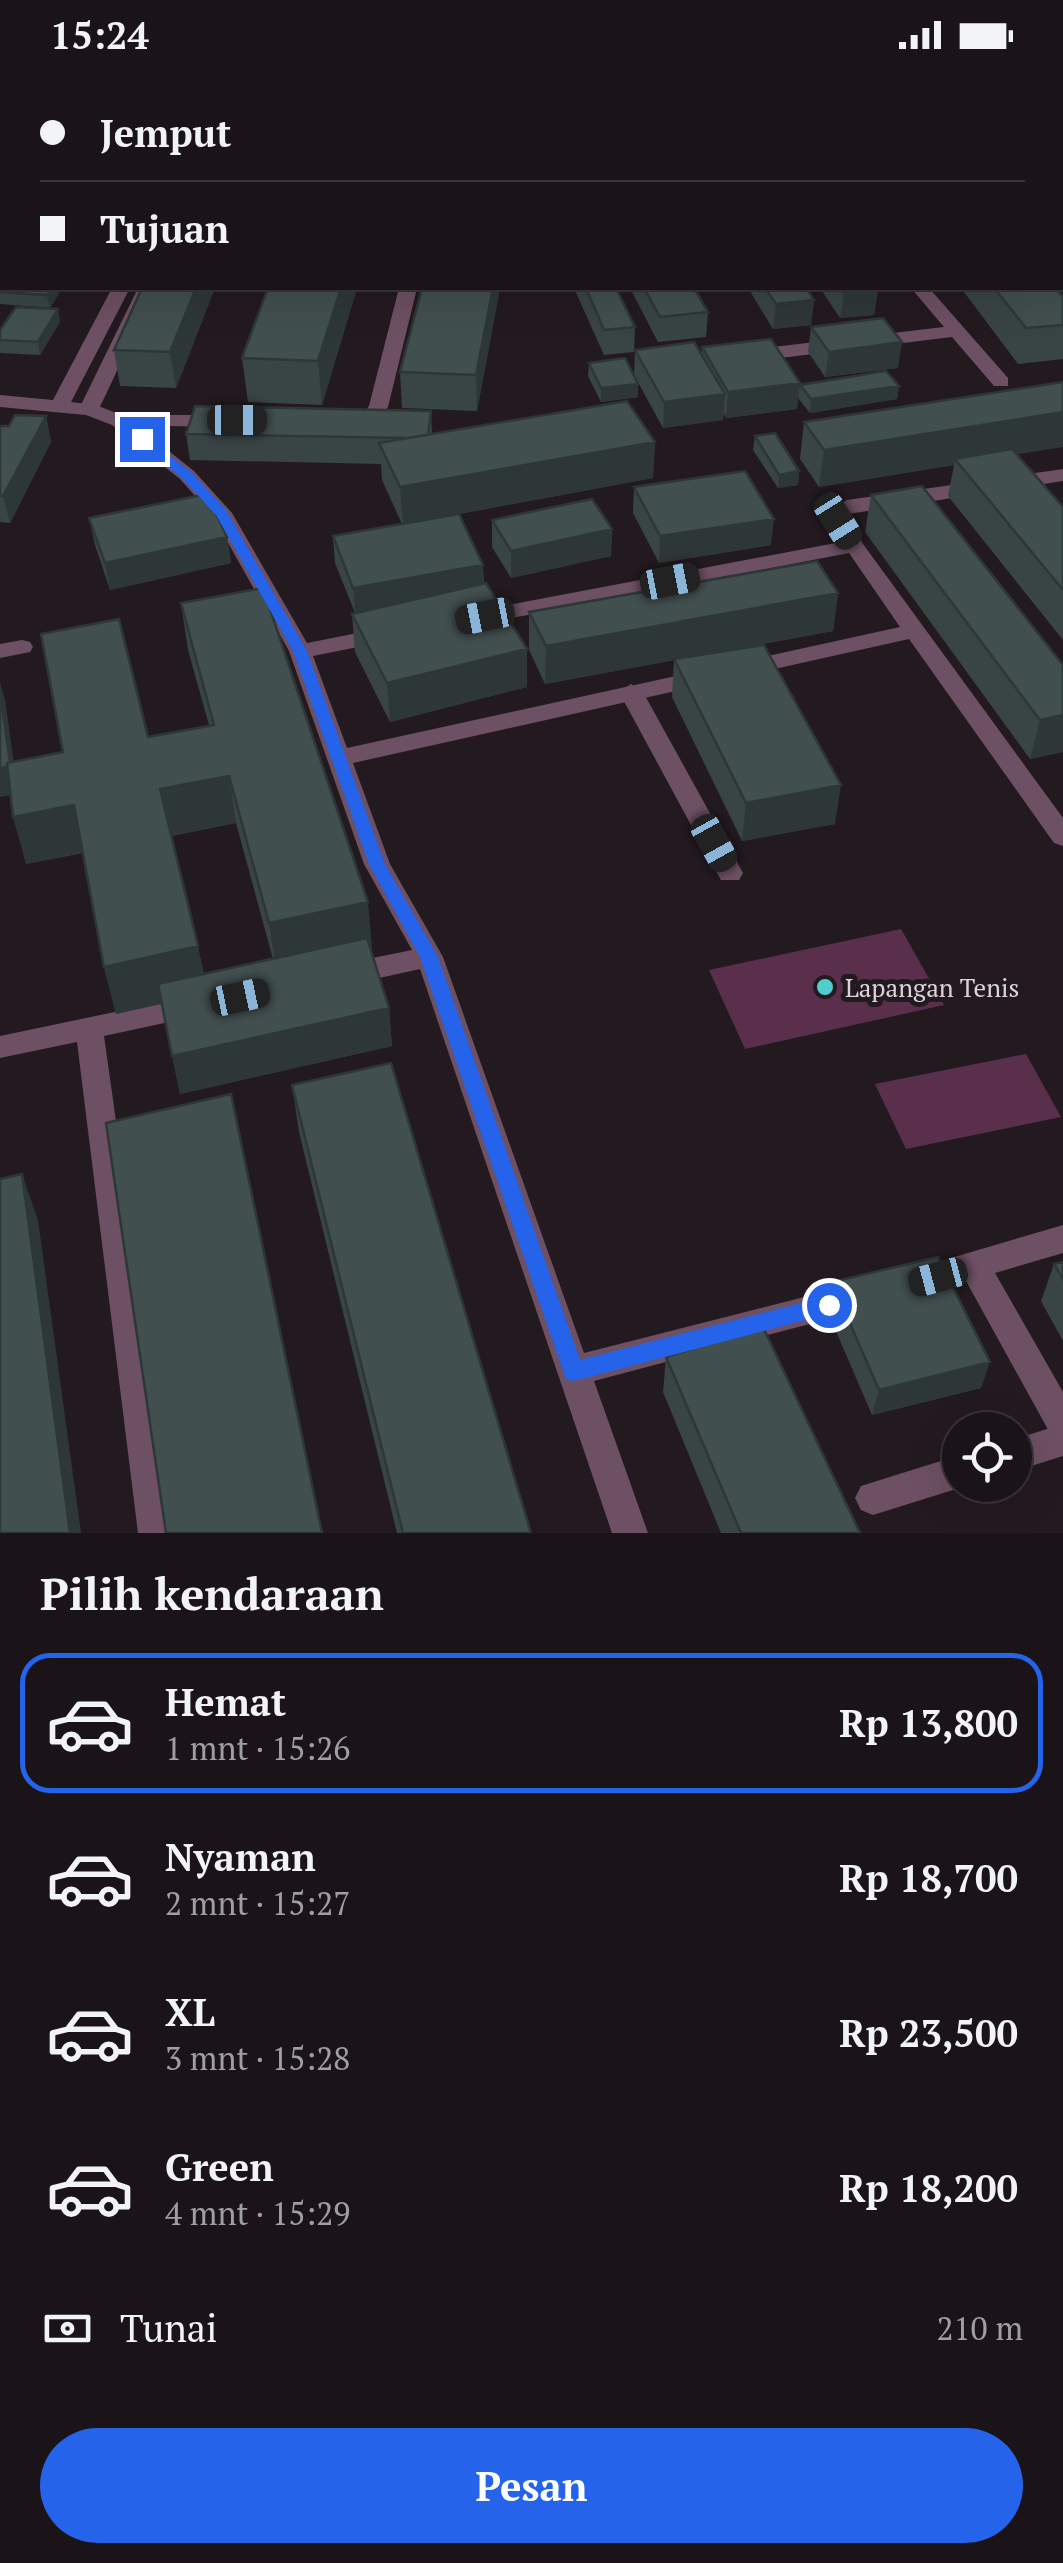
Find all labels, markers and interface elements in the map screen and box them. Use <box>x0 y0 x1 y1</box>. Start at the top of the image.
text: 15:24 <box>50 10 149 60</box>
text: Jemput <box>100 108 231 158</box>
text: Tujuan <box>100 204 229 254</box>
car <box>207 405 267 435</box>
route end <box>120 417 165 462</box>
car <box>809 488 867 554</box>
car <box>638 561 702 601</box>
car <box>453 596 517 636</box>
car <box>686 809 742 877</box>
place label: Lapangan Tenis <box>845 971 1019 1004</box>
car <box>208 976 272 1018</box>
marker: Lapangan Tenis <box>814 976 836 998</box>
car <box>905 1255 971 1299</box>
route start <box>807 1283 852 1328</box>
map controls <box>942 1412 1032 1502</box>
button: locate <box>942 1412 1032 1502</box>
text: Pilih kendaraan <box>40 1563 384 1623</box>
text: Hemat <box>165 1677 286 1727</box>
icon: car <box>45 1678 135 1768</box>
text: Rp 13,800 <box>839 1698 1018 1748</box>
text: 1 mnt · 15:26 <box>165 1727 350 1769</box>
text: Nyaman <box>165 1832 316 1882</box>
icon: car <box>45 1833 135 1923</box>
text: Rp 18,700 <box>839 1853 1018 1903</box>
text: 2 mnt · 15:27 <box>165 1882 350 1924</box>
text: XL <box>165 1987 215 2037</box>
icon: car <box>45 1988 135 2078</box>
text: Rp 23,500 <box>839 2008 1018 2058</box>
text: 3 mnt · 15:28 <box>165 2037 350 2079</box>
text: Green <box>165 2142 274 2192</box>
icon: car <box>45 2143 135 2233</box>
text: Rp 18,200 <box>839 2163 1018 2213</box>
text: 4 mnt · 15:29 <box>165 2192 350 2234</box>
icon: cash <box>40 2301 95 2356</box>
text: Tunai <box>120 2303 217 2353</box>
text: 210 m <box>936 2307 1023 2349</box>
button: Pesan <box>40 2428 1023 2543</box>

